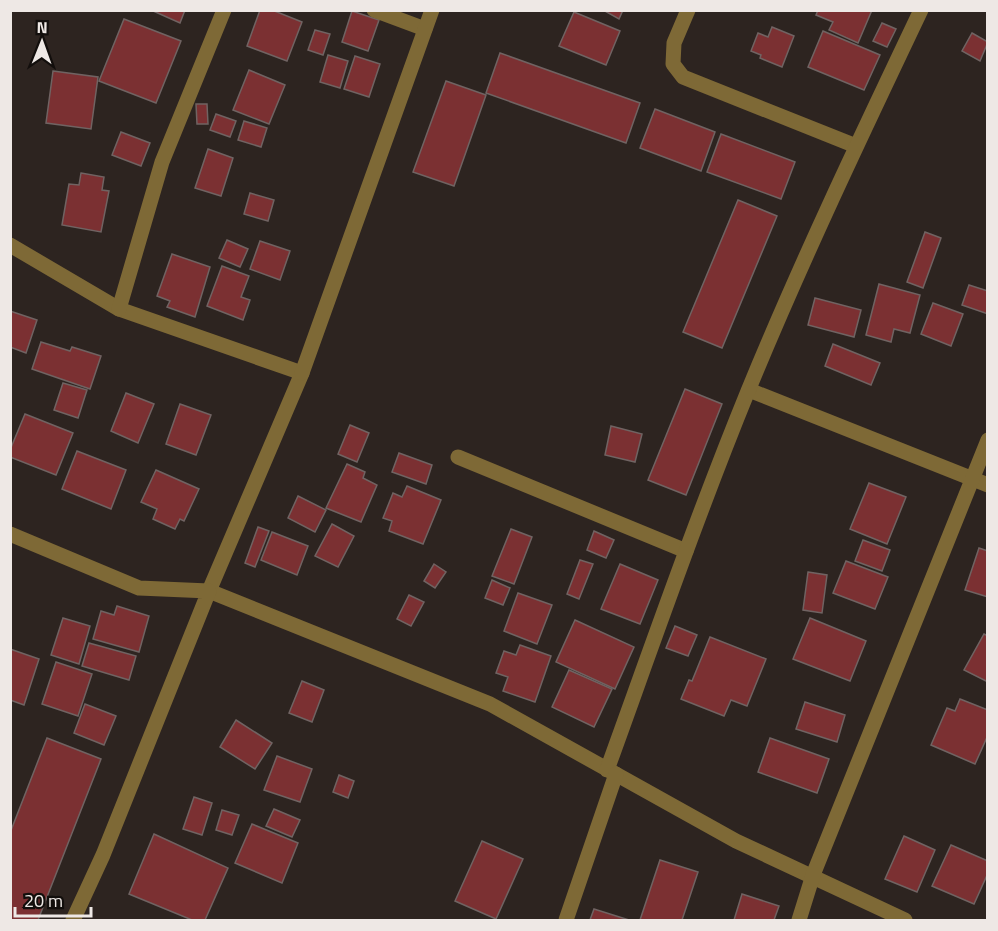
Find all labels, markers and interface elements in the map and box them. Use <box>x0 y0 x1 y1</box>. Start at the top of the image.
north arrow <box>12 12 72 72</box>
text: N <box>37 15 48 39</box>
scale bar <box>15 880 92 918</box>
text: 20 m <box>24 887 63 914</box>

